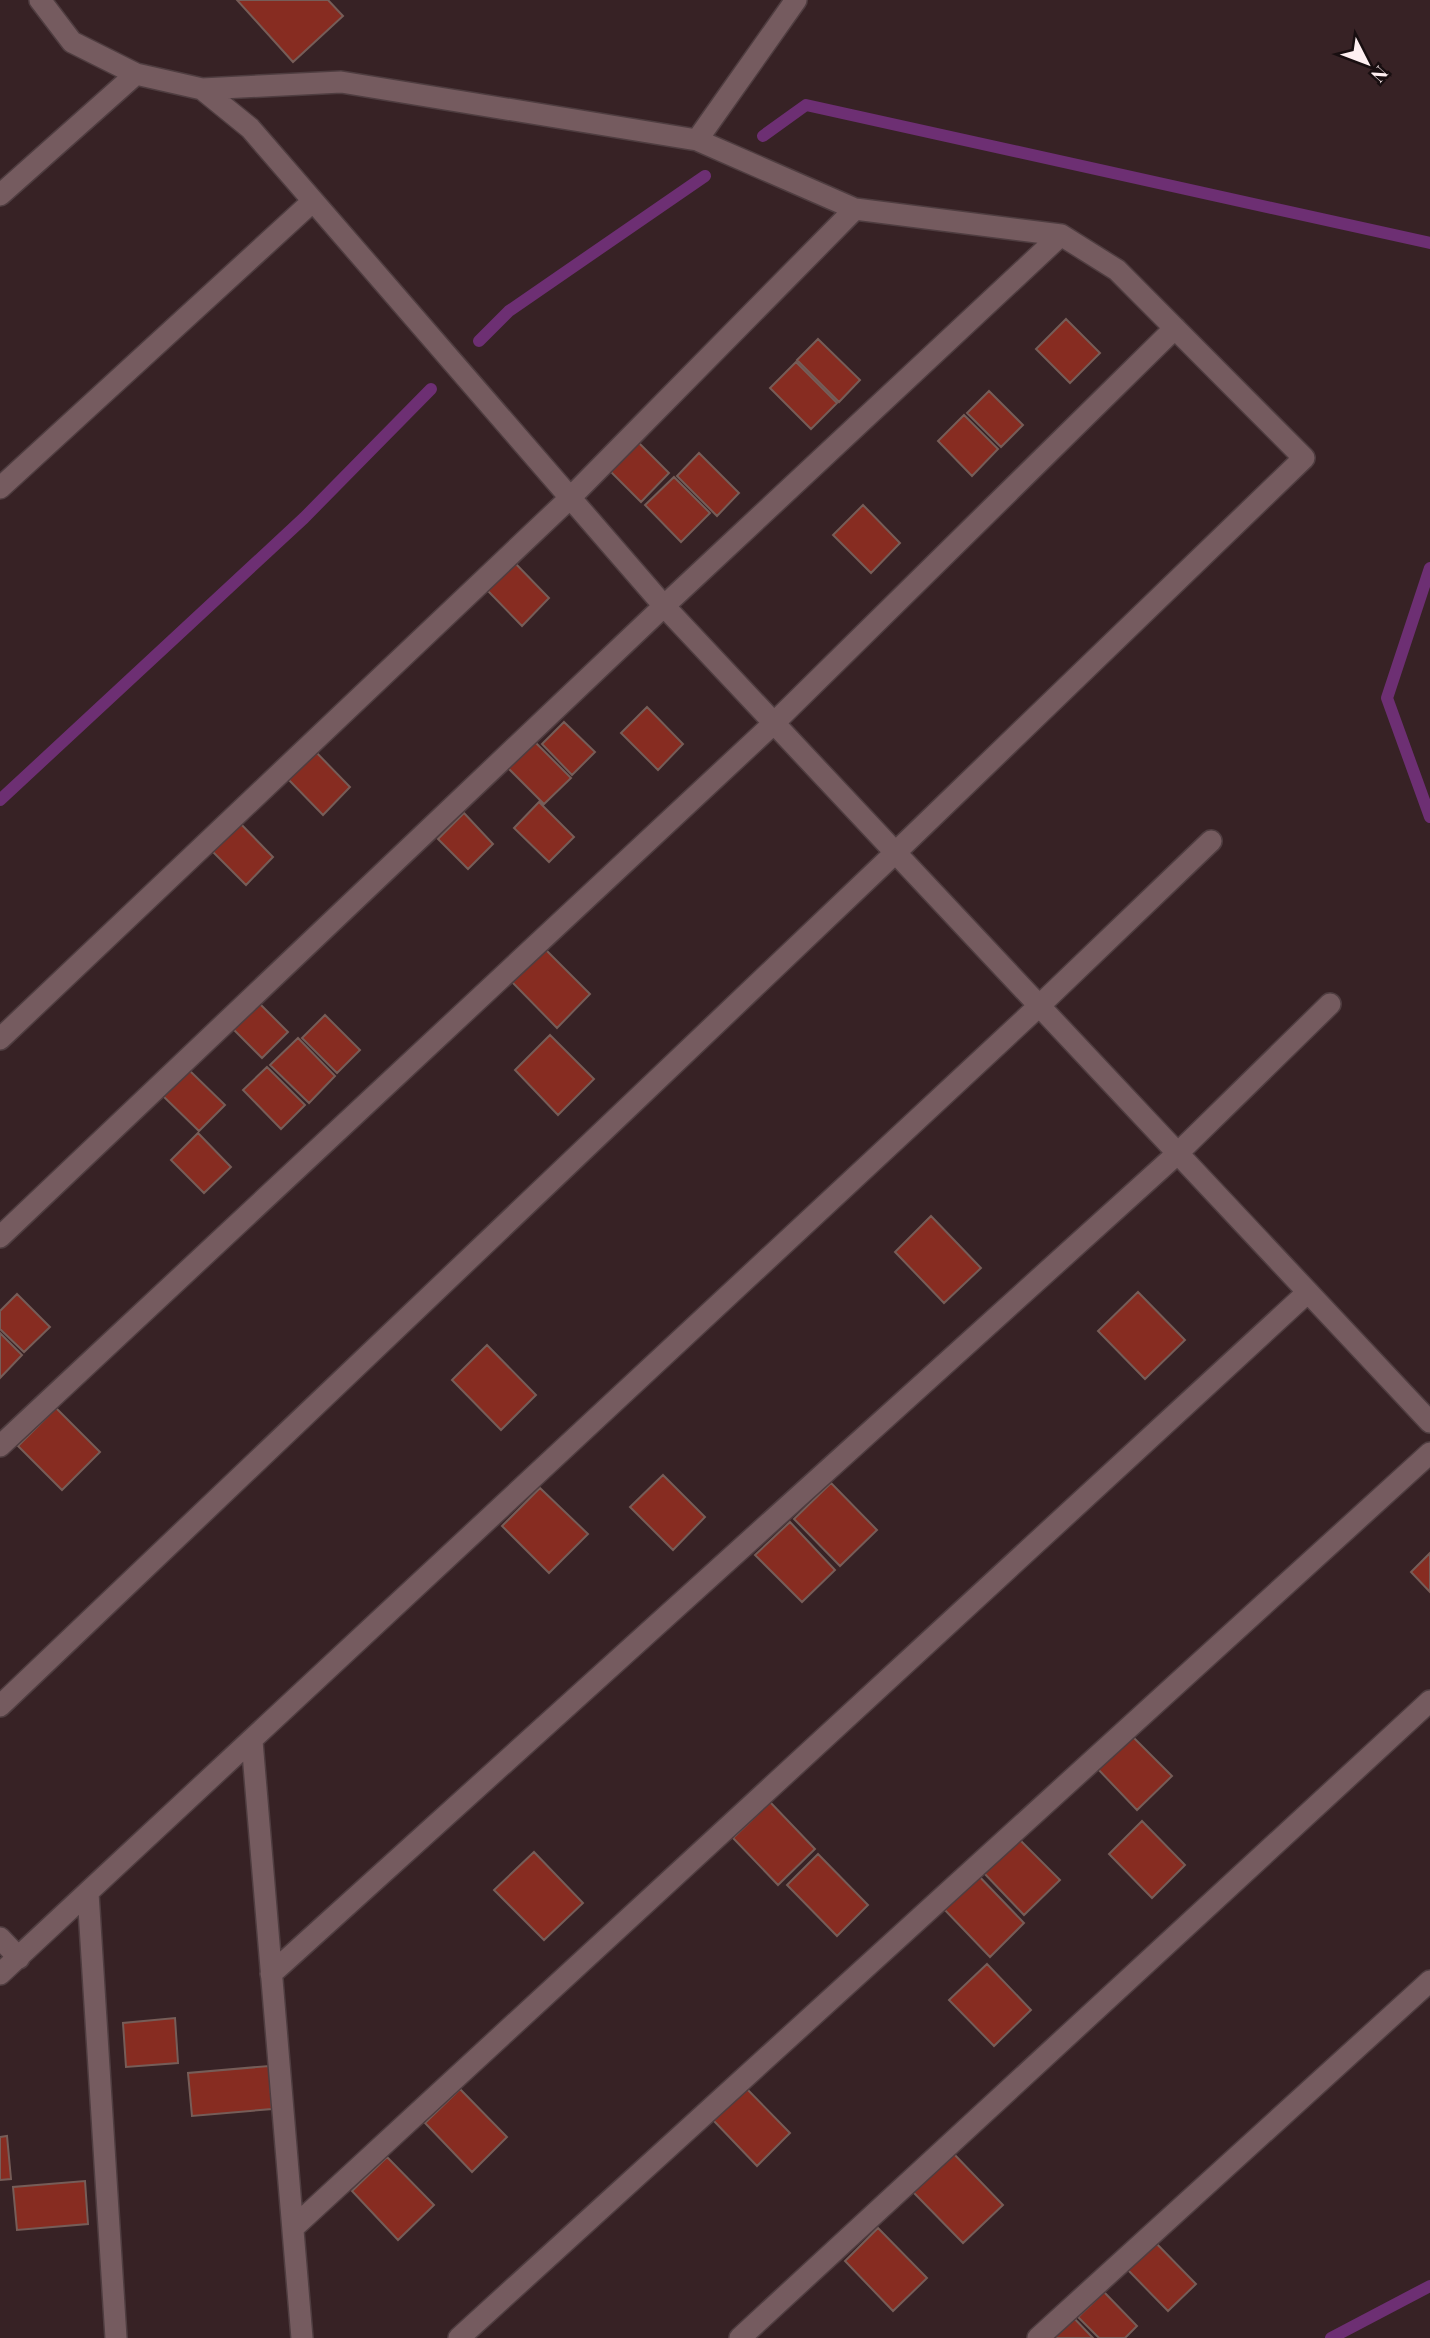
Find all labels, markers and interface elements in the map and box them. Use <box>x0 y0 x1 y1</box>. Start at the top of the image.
north arrow <box>1332 28 1402 98</box>
text: N <box>1366 61 1395 89</box>

